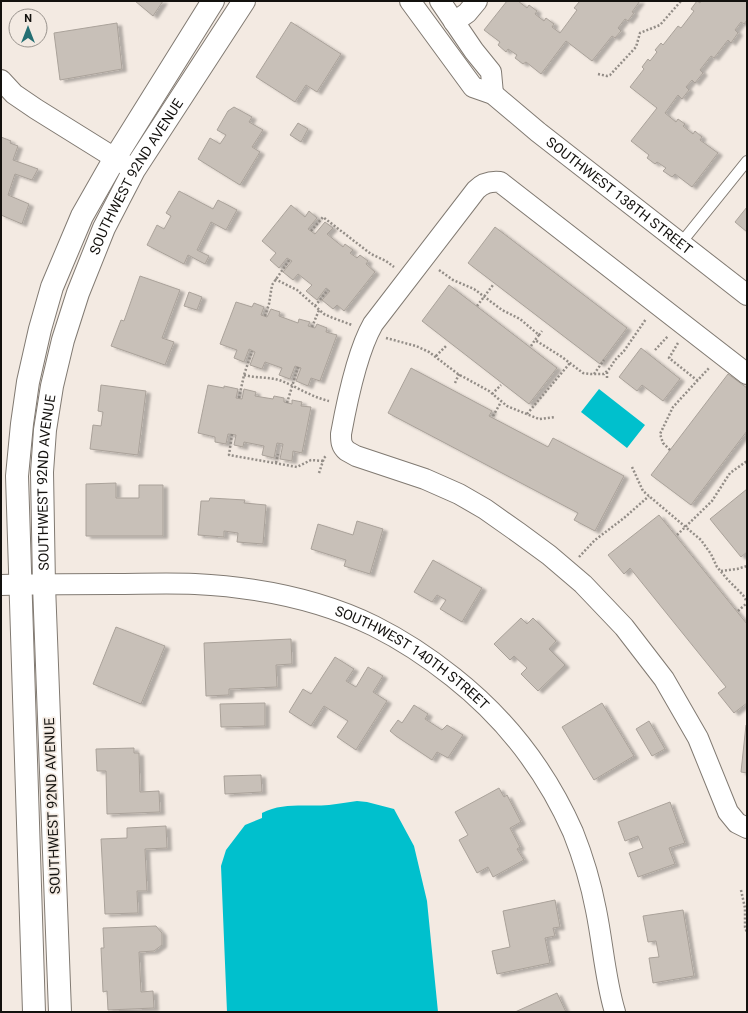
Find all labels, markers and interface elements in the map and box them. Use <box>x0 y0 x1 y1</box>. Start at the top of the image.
north arrow <box>8 8 48 48</box>
text: N <box>24 12 32 25</box>
street label: SOUTHWEST 92ND AVENUE <box>86 96 186 257</box>
street label: SOUTHWEST 138TH STREET <box>543 134 696 258</box>
street label: SOUTHWEST 92ND AVENUE <box>34 393 59 571</box>
street label: SOUTHWEST 140TH STREET <box>333 602 493 713</box>
street label: SOUTHWEST 92ND AVENUE <box>41 718 63 894</box>

